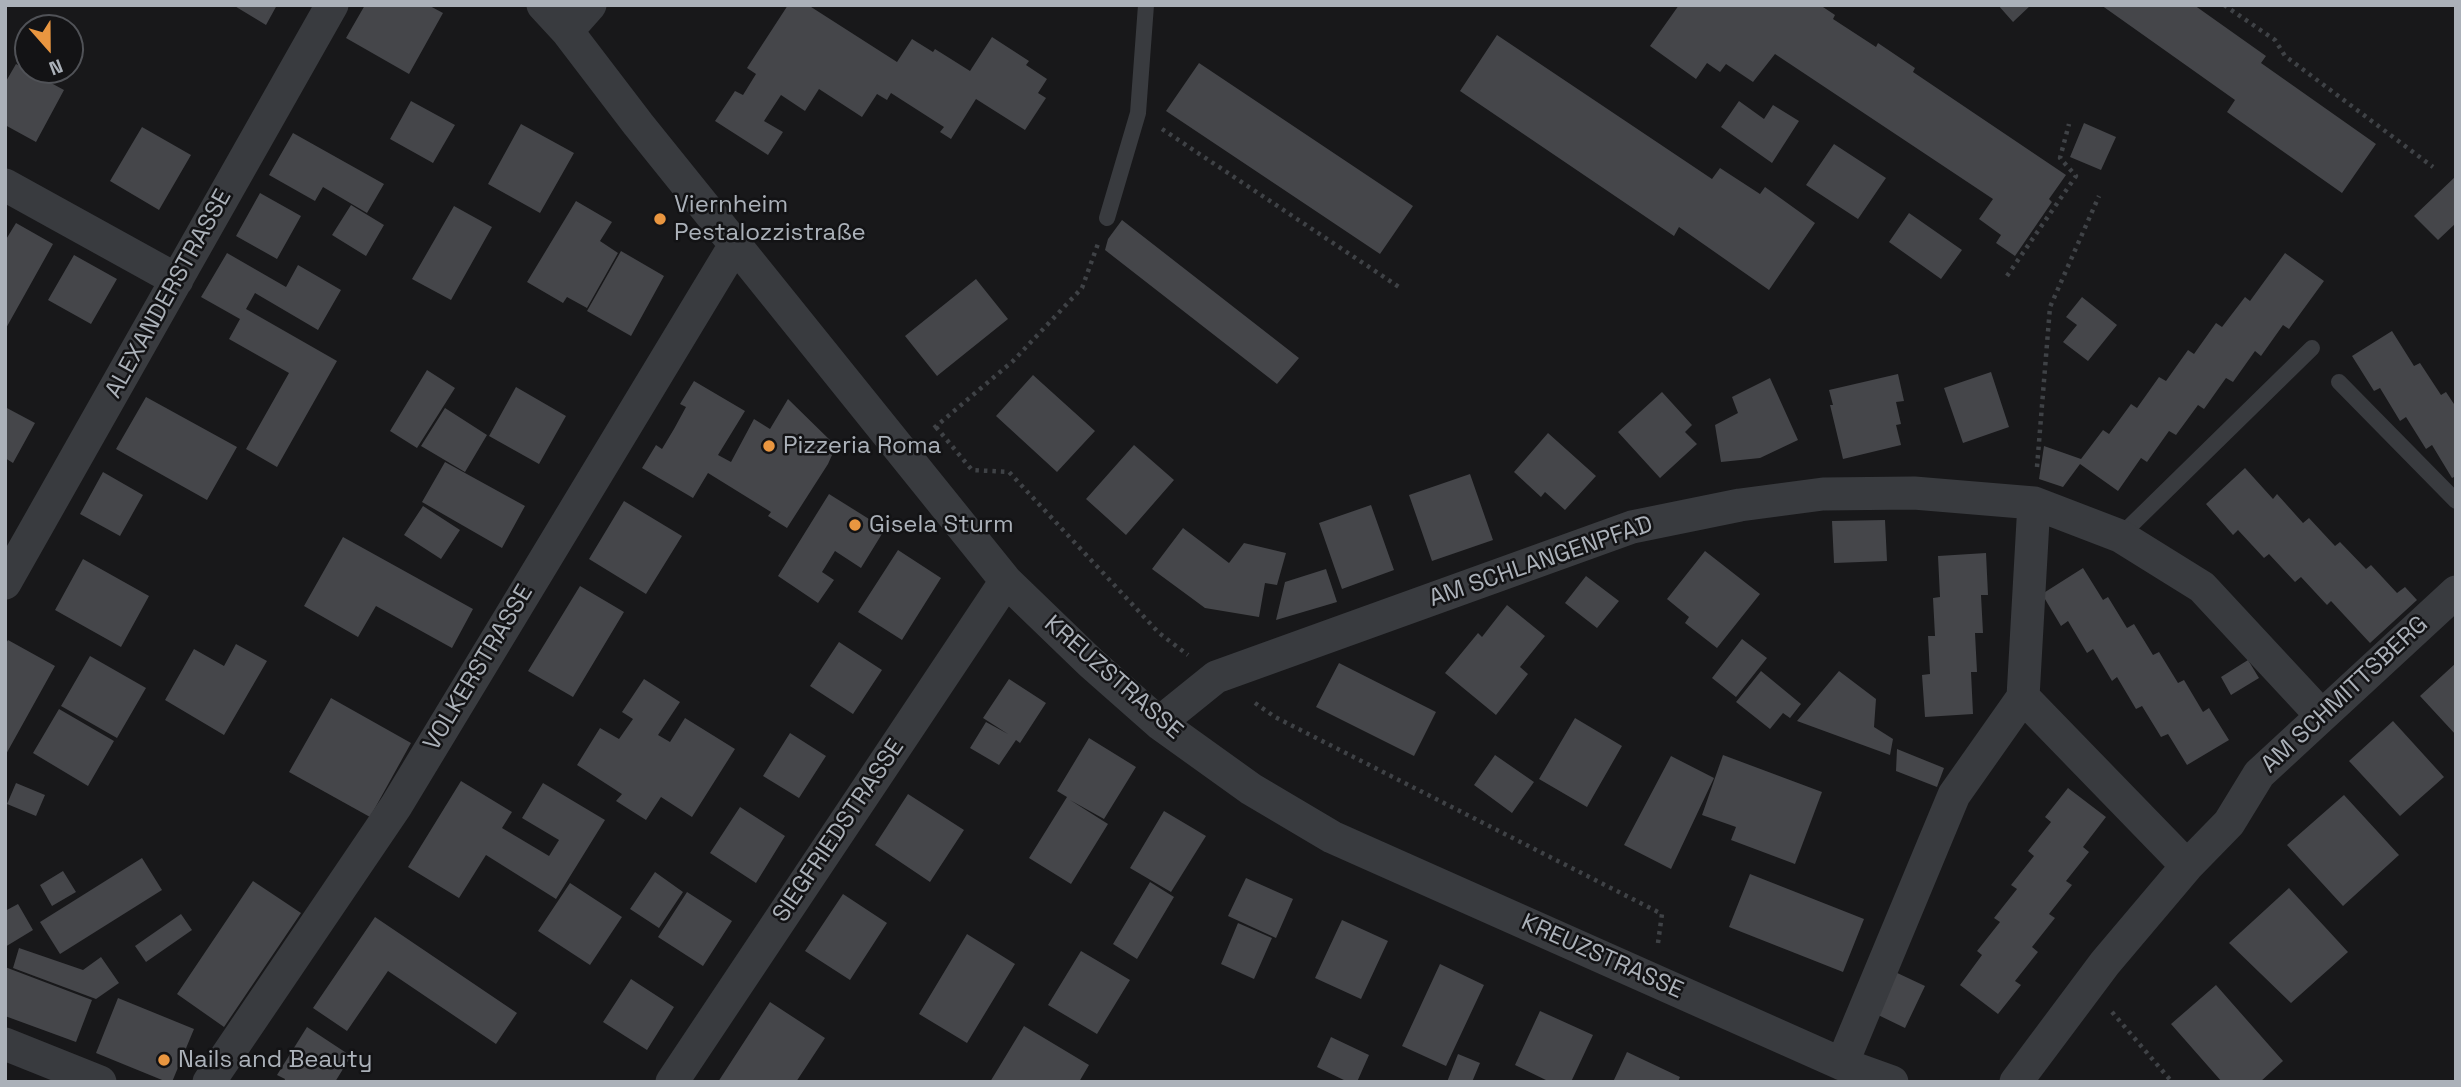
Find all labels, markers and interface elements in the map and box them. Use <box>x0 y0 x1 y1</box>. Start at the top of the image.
north arrow <box>14 14 84 84</box>
text: N <box>46 53 66 81</box>
street label: ALEXANDERSTRASSE <box>100 185 238 403</box>
place label: Viernheim Pestalozzistraße <box>674 191 866 247</box>
marker: Viernheim Pestalozzistraße <box>652 211 668 227</box>
place label: Pizzeria Roma <box>783 432 941 460</box>
marker: Pizzeria Roma <box>761 438 777 454</box>
street label: AM SCHLANGENPFAD <box>1425 510 1657 614</box>
place label: Gisela Sturm <box>869 511 1014 539</box>
marker: Gisela Sturm <box>847 517 863 533</box>
street label: VOLKERSTRASSE <box>418 580 540 756</box>
street label: KREUZSTRASSE <box>1038 610 1188 746</box>
street label: AM SCHMITTSBERG <box>2256 610 2434 780</box>
street label: SIEGFRIEDSTRASSE <box>767 734 911 928</box>
street label: KREUZSTRASSE <box>1517 908 1687 1006</box>
place label: Nails and Beauty <box>178 1046 372 1074</box>
marker: Nails and Beauty <box>156 1052 172 1068</box>

